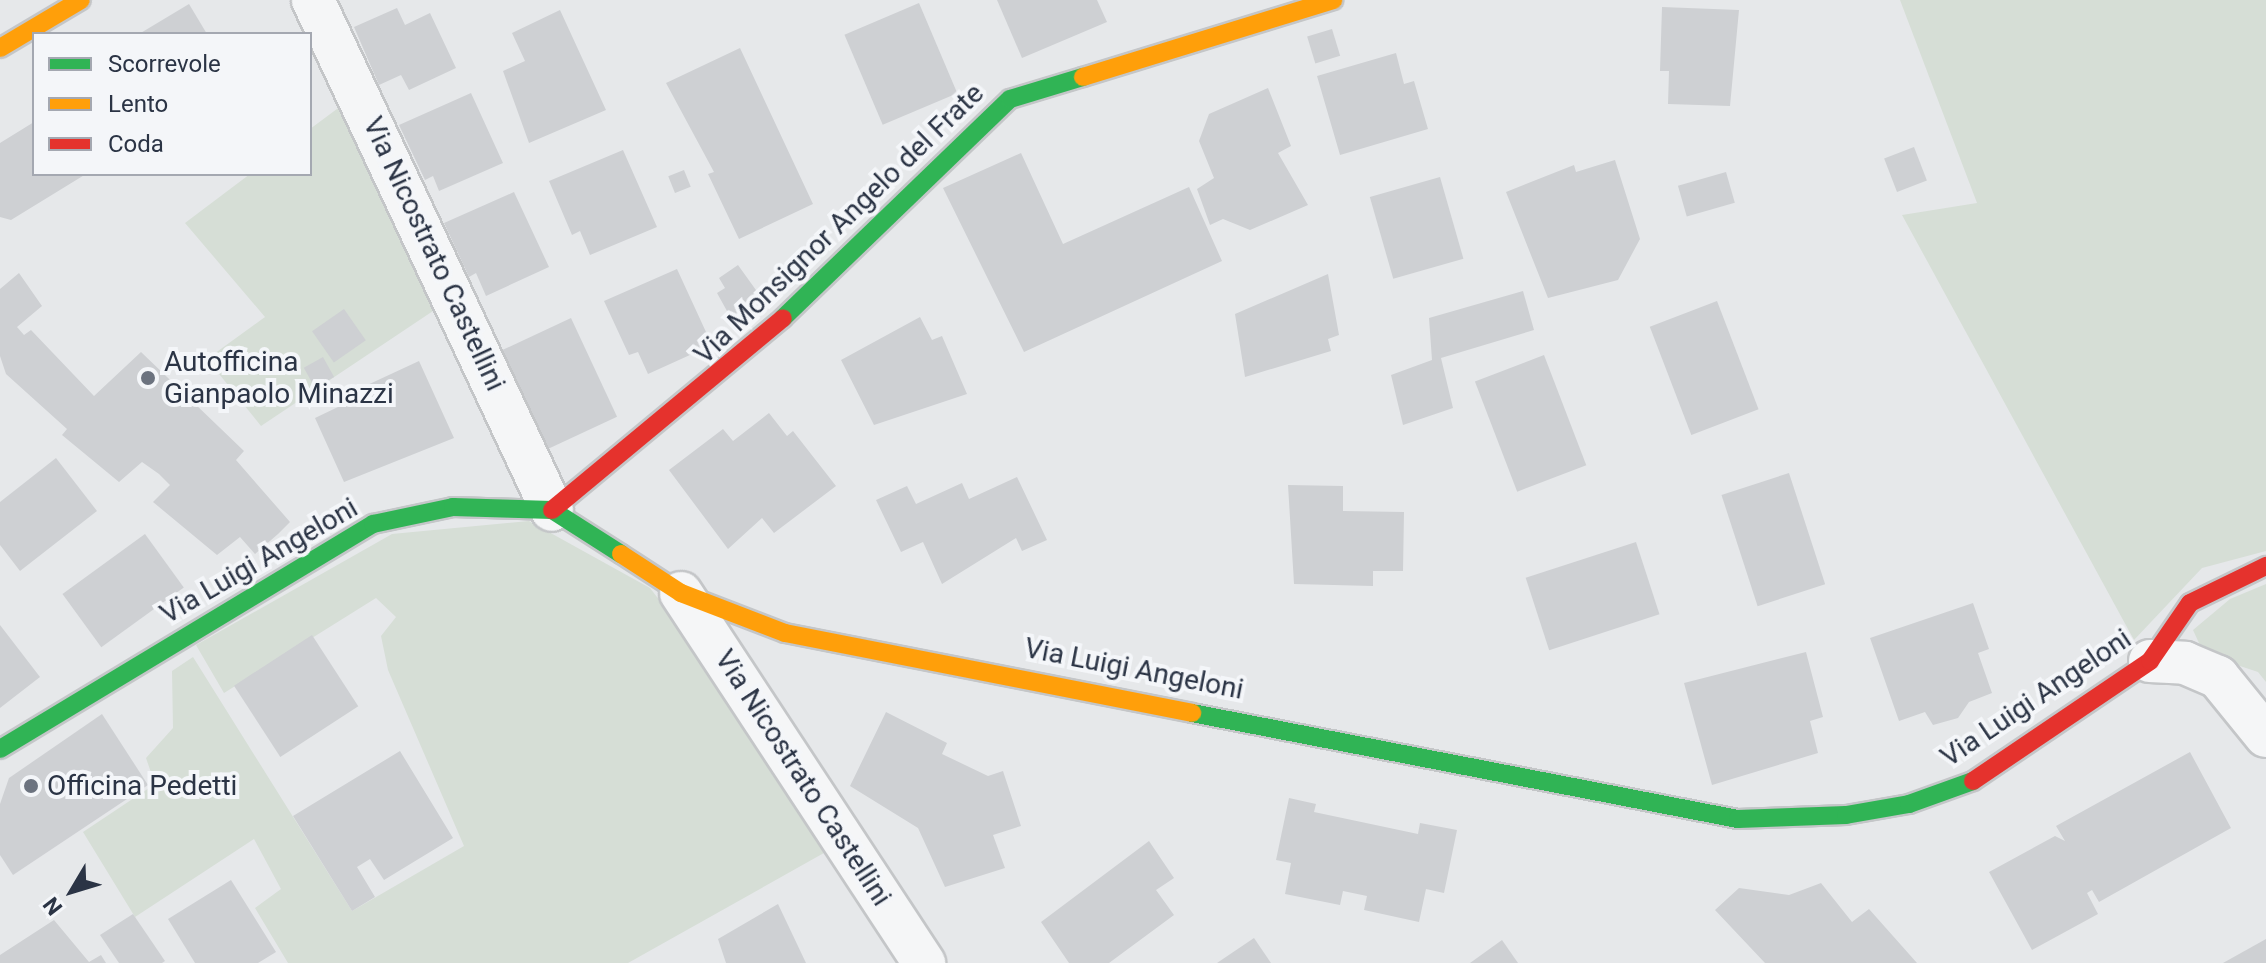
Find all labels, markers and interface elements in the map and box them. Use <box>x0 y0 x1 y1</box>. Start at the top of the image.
legend <box>32 32 312 176</box>
text: Scorrevole <box>108 50 221 78</box>
street label: Via Monsignor Angelo del Frate <box>687 77 991 371</box>
text: Lento <box>108 90 168 118</box>
street label: Via Nicostrato Castellini <box>356 112 512 396</box>
text: Coda <box>108 130 164 158</box>
place label: Autofficina Gianpaolo Minazzi <box>164 345 394 411</box>
marker: Autofficina Gianpaolo Minazzi <box>139 369 157 387</box>
street label: Via Luigi Angeloni <box>154 491 364 631</box>
street label: Via Luigi Angeloni <box>1934 622 2138 774</box>
street label: Via Luigi Angeloni <box>1022 631 1246 707</box>
street label: Via Nicostrato Castellini <box>708 644 898 912</box>
place label: Officina Pedetti <box>47 769 237 803</box>
marker: Officina Pedetti <box>22 777 40 795</box>
north arrow <box>32 851 112 931</box>
text: N <box>38 892 67 920</box>

